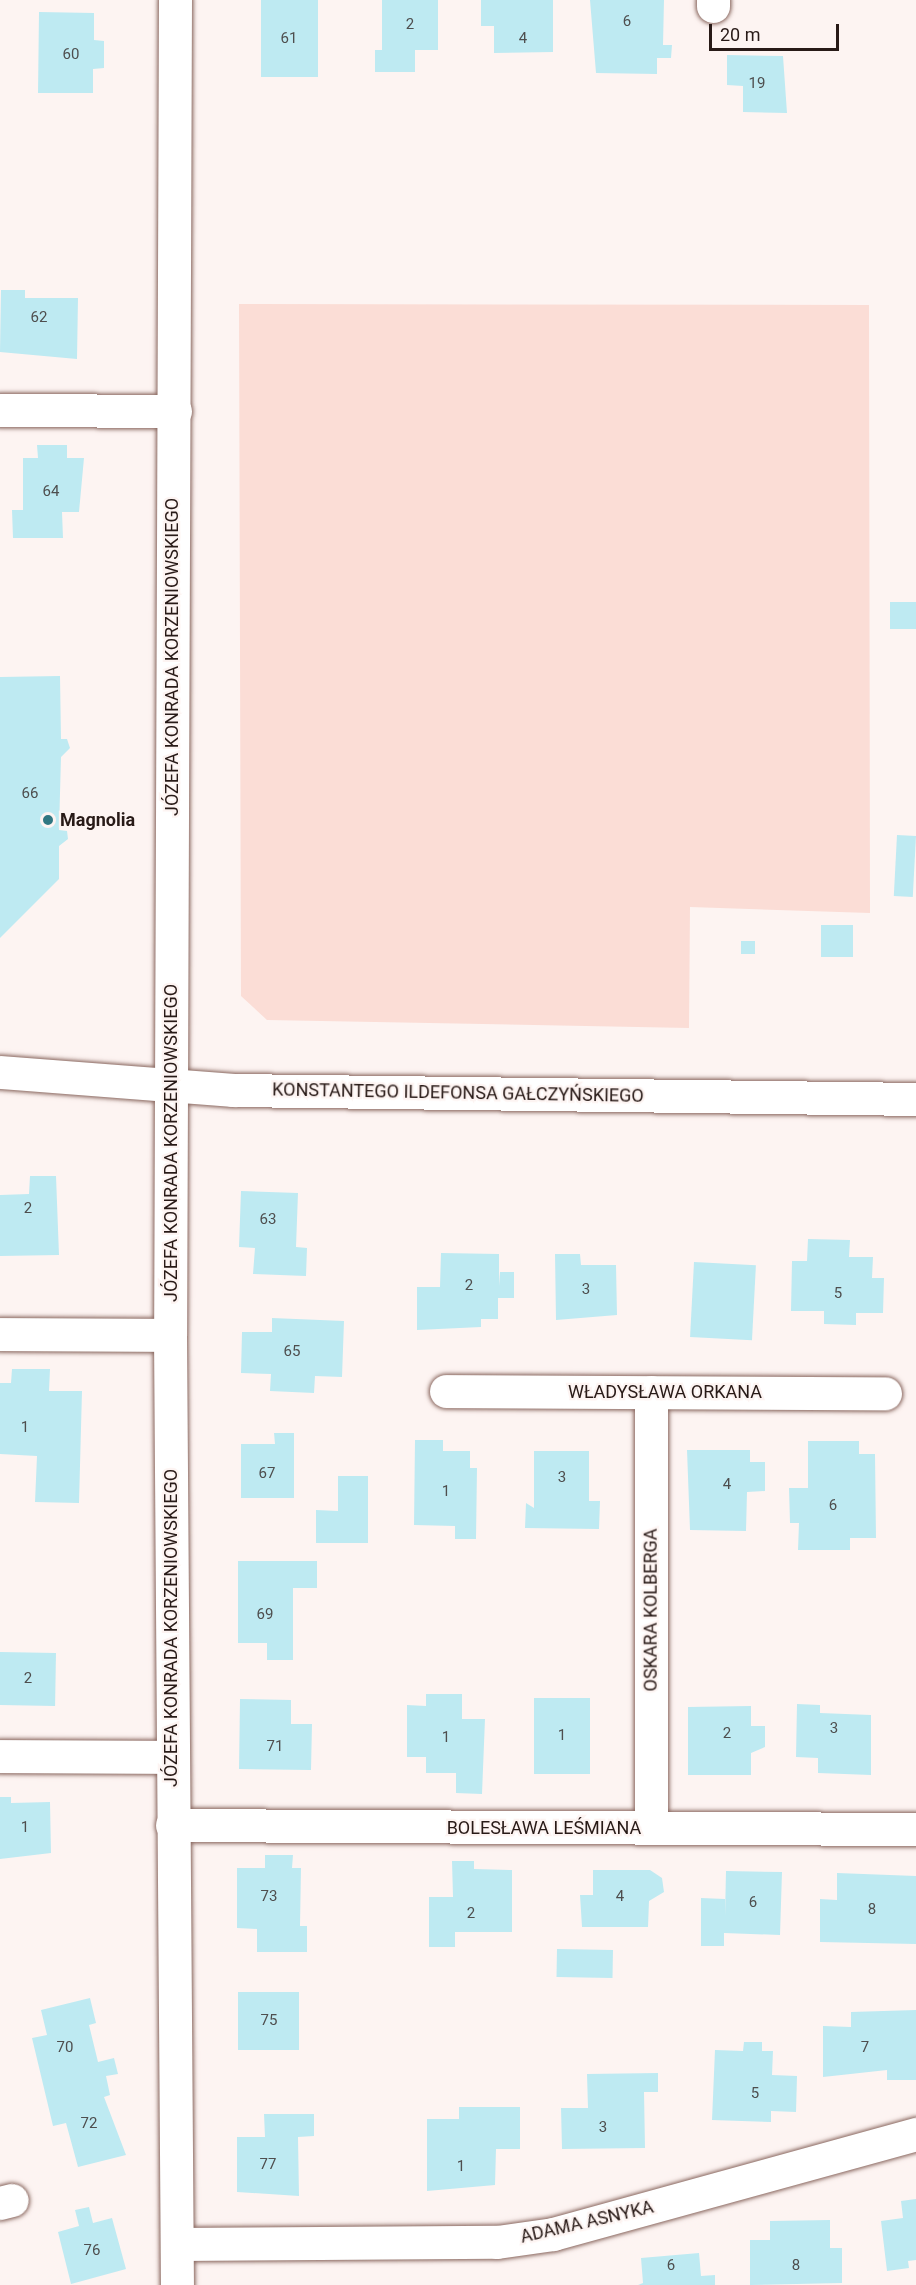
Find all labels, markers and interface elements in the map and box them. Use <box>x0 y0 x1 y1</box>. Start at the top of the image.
scale bar <box>712 12 842 50</box>
house number: 6 <box>623 13 631 31</box>
house number: 2 <box>406 16 414 34</box>
text: 20 m <box>720 24 760 45</box>
house number: 61 <box>281 30 297 48</box>
house number: 4 <box>519 30 527 48</box>
house number: 60 <box>63 46 79 64</box>
house number: 19 <box>749 75 765 93</box>
house number: 62 <box>31 309 47 327</box>
house number: 64 <box>43 483 59 501</box>
street label: JÓZEFA KONRADA KORZENIOWSKIEGO <box>161 498 183 816</box>
house number: 66 <box>22 785 38 803</box>
place label: Magnolia <box>60 809 135 831</box>
marker: Magnolia <box>41 813 55 827</box>
street label: JÓZEFA KONRADA KORZENIOWSKIEGO <box>160 984 182 1302</box>
street label: KONSTANTEGO ILDEFONSA GAŁCZYŃSKIEGO <box>272 1079 644 1107</box>
house number: 2 <box>24 1200 32 1218</box>
house number: 63 <box>260 1211 276 1229</box>
house number: 2 <box>465 1277 473 1295</box>
house number: 3 <box>582 1281 590 1299</box>
house number: 5 <box>834 1285 842 1303</box>
house number: 65 <box>284 1343 300 1361</box>
street label: WŁADYSŁAWA ORKANA <box>568 1381 762 1403</box>
house number: 1 <box>21 1419 29 1437</box>
house number: 67 <box>259 1465 275 1483</box>
street label: JÓZEFA KONRADA KORZENIOWSKIEGO <box>160 1469 182 1787</box>
house number: 3 <box>558 1469 566 1487</box>
house number: 4 <box>723 1476 731 1494</box>
house number: 1 <box>442 1483 450 1501</box>
house number: 6 <box>829 1497 837 1515</box>
street label: OSKARA KOLBERGA <box>640 1528 662 1692</box>
house number: 69 <box>257 1606 273 1624</box>
house number: 2 <box>24 1670 32 1688</box>
house number: 3 <box>830 1720 838 1738</box>
house number: 2 <box>723 1725 731 1743</box>
house number: 1 <box>558 1727 566 1745</box>
house number: 1 <box>442 1729 450 1747</box>
house number: 71 <box>267 1738 283 1756</box>
street label: BOLESŁAWA LEŚMIANA <box>447 1817 641 1839</box>
house number: 1 <box>21 1819 29 1837</box>
house number: 73 <box>261 1888 277 1906</box>
house number: 4 <box>616 1888 624 1906</box>
house number: 6 <box>749 1894 757 1912</box>
house number: 8 <box>868 1901 876 1919</box>
house number: 2 <box>467 1905 475 1923</box>
house number: 75 <box>261 2012 277 2030</box>
house number: 70 <box>57 2039 73 2057</box>
house number: 7 <box>861 2039 869 2057</box>
house number: 5 <box>751 2085 759 2103</box>
house number: 72 <box>81 2115 97 2133</box>
house number: 3 <box>599 2119 607 2137</box>
house number: 77 <box>260 2156 276 2174</box>
house number: 1 <box>457 2158 465 2176</box>
street label: ADAMA ASNYKA <box>518 2196 656 2248</box>
house number: 76 <box>84 2242 100 2260</box>
house number: 6 <box>667 2257 675 2275</box>
house number: 8 <box>792 2257 800 2275</box>

